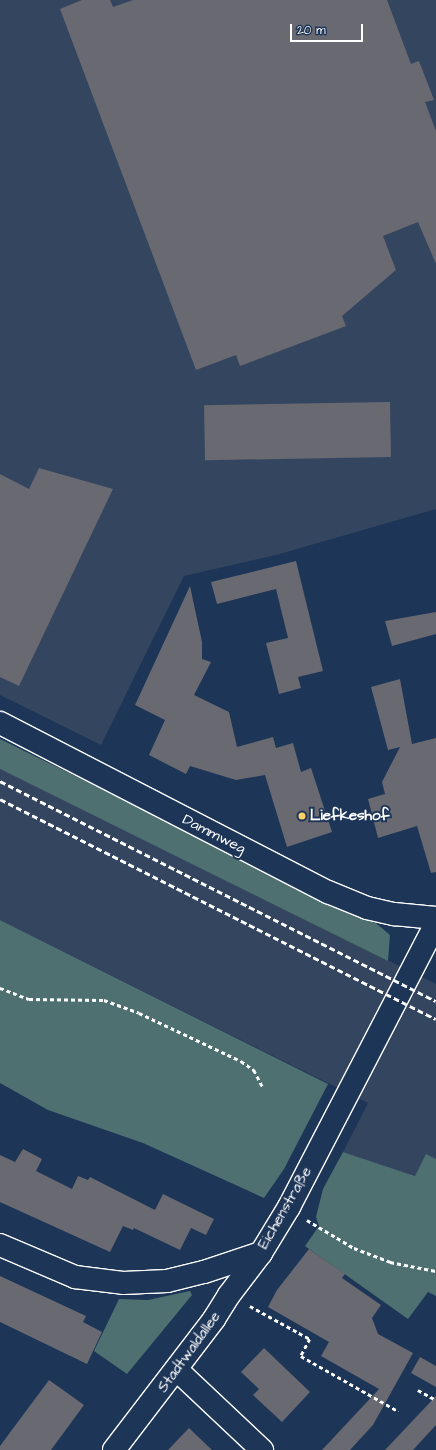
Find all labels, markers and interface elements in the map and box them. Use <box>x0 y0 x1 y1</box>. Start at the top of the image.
scale bar <box>292 16 365 42</box>
text: 20 m <box>297 22 326 39</box>
place label: Liefkeshof <box>310 807 389 825</box>
street label: Dammweg <box>179 810 249 858</box>
marker: Liefkeshof <box>297 811 307 821</box>
street label: Eichenstraße <box>254 1164 316 1252</box>
street label: Stadtwaldallee <box>154 1308 224 1396</box>

